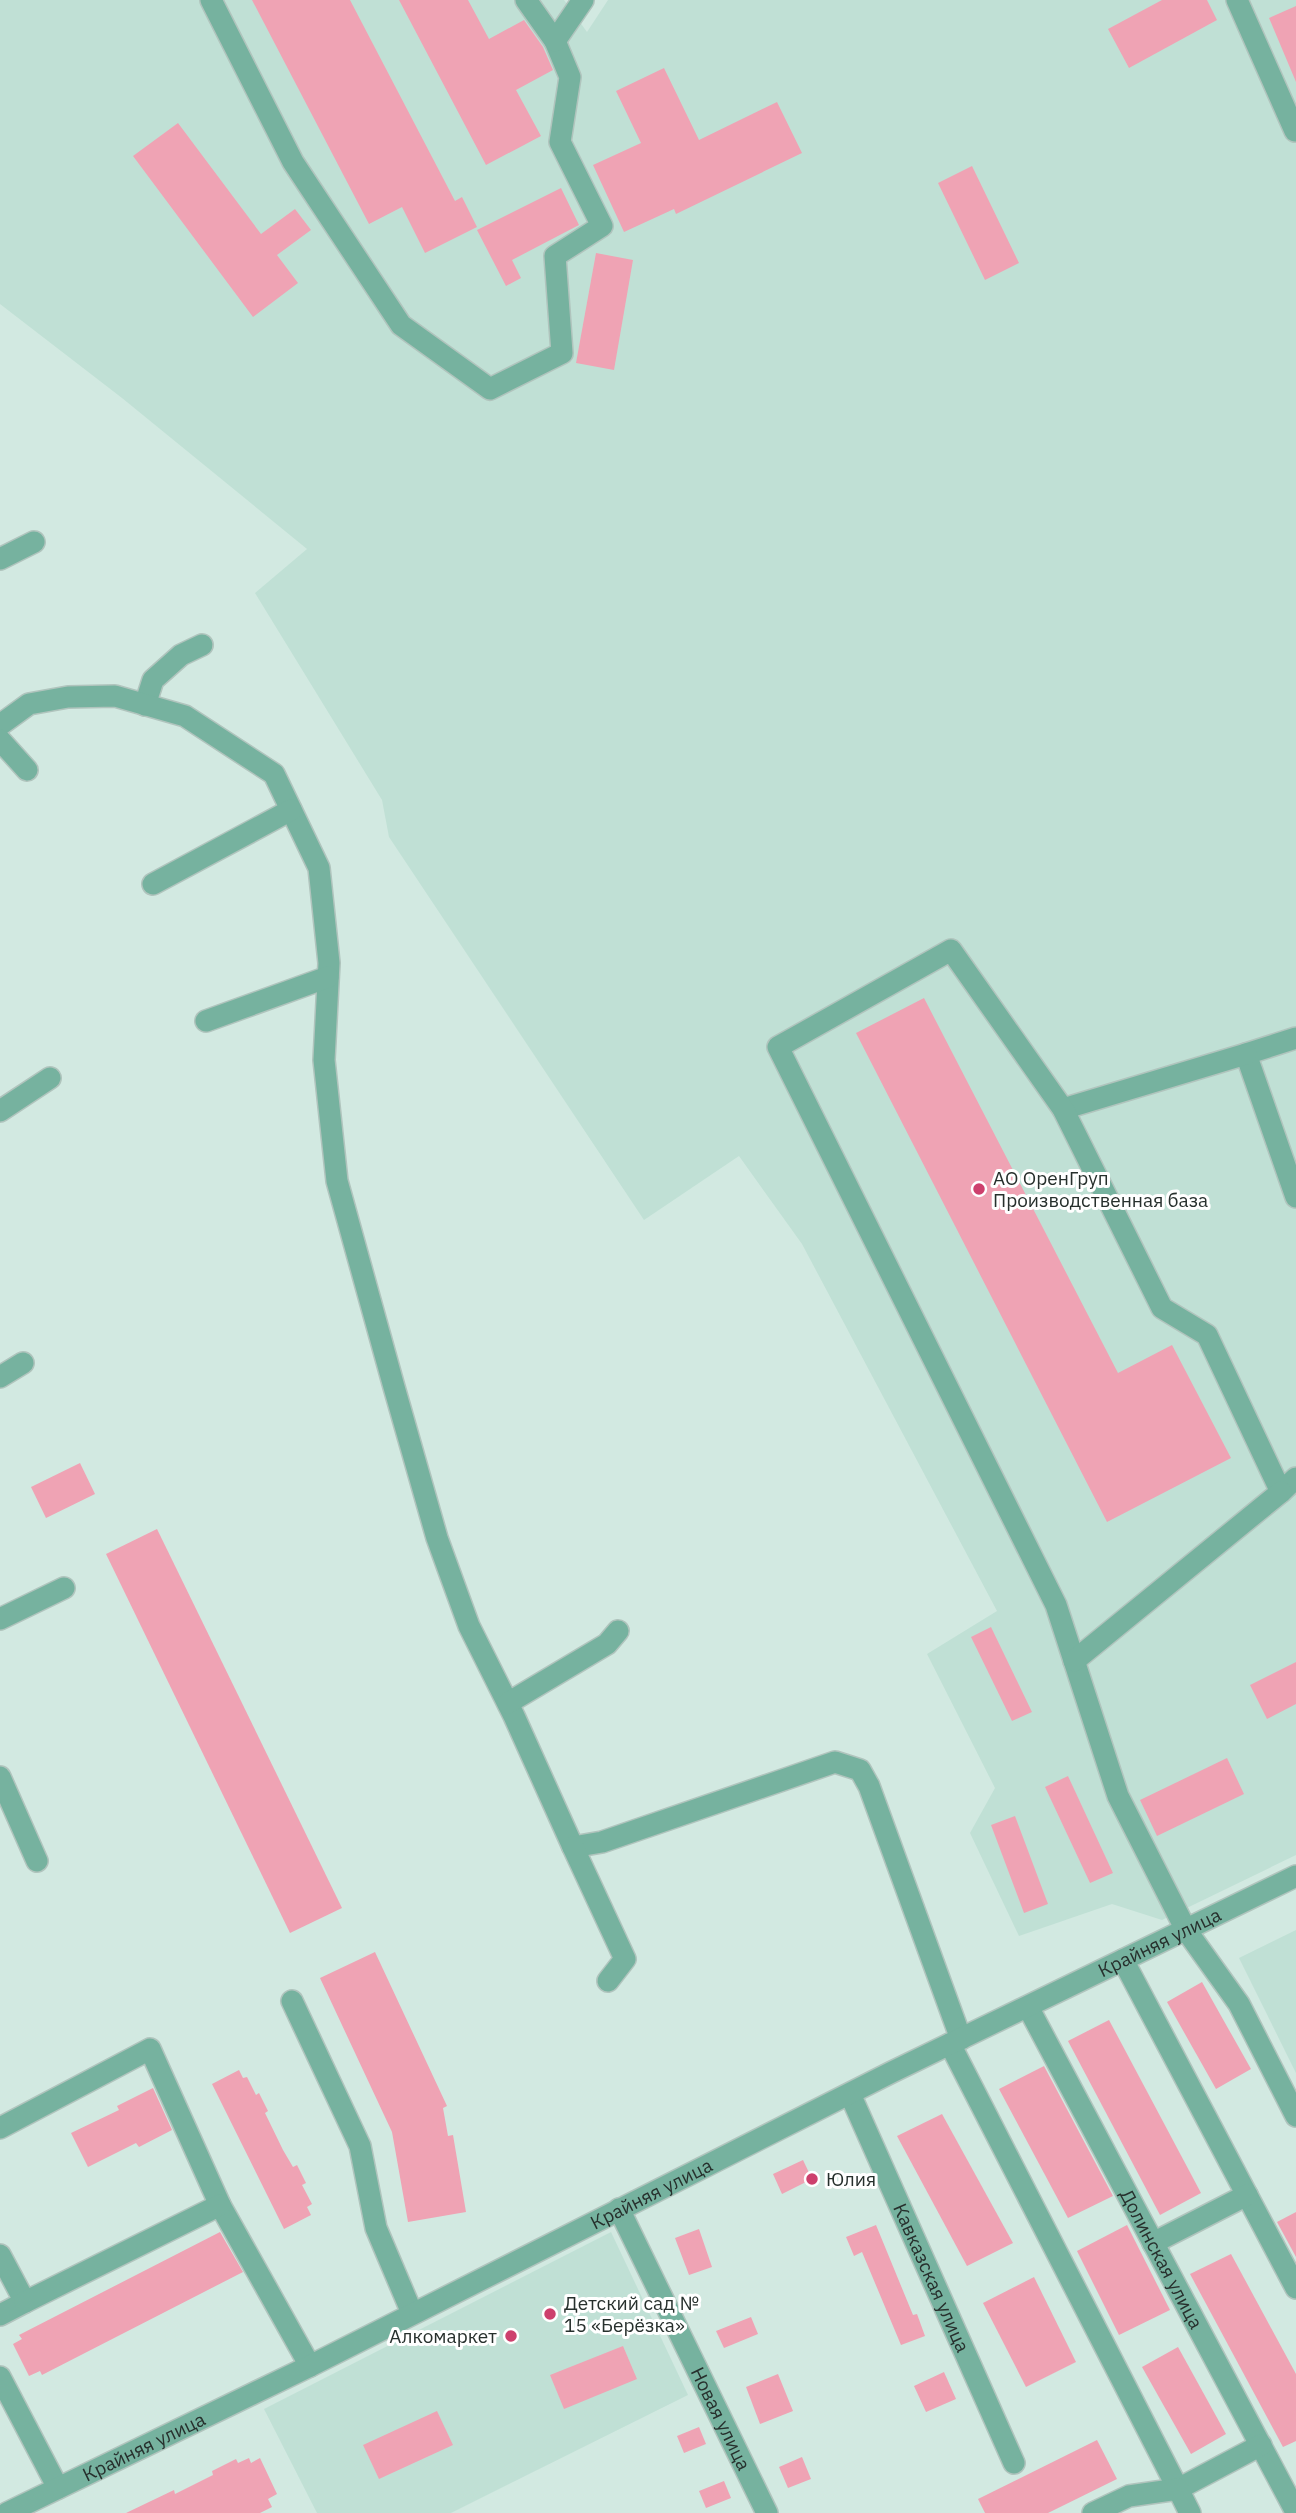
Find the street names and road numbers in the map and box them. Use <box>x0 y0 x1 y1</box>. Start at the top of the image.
street label: Крайняя улица <box>1094 1902 1225 1982</box>
street label: Крайняя улица <box>586 2153 716 2235</box>
street label: Долинская улица <box>1115 2185 1208 2333</box>
street label: Кавказская улица <box>888 2199 975 2356</box>
street label: Новая улица <box>686 2363 756 2474</box>
street label: Крайняя улица <box>78 2407 209 2487</box>

